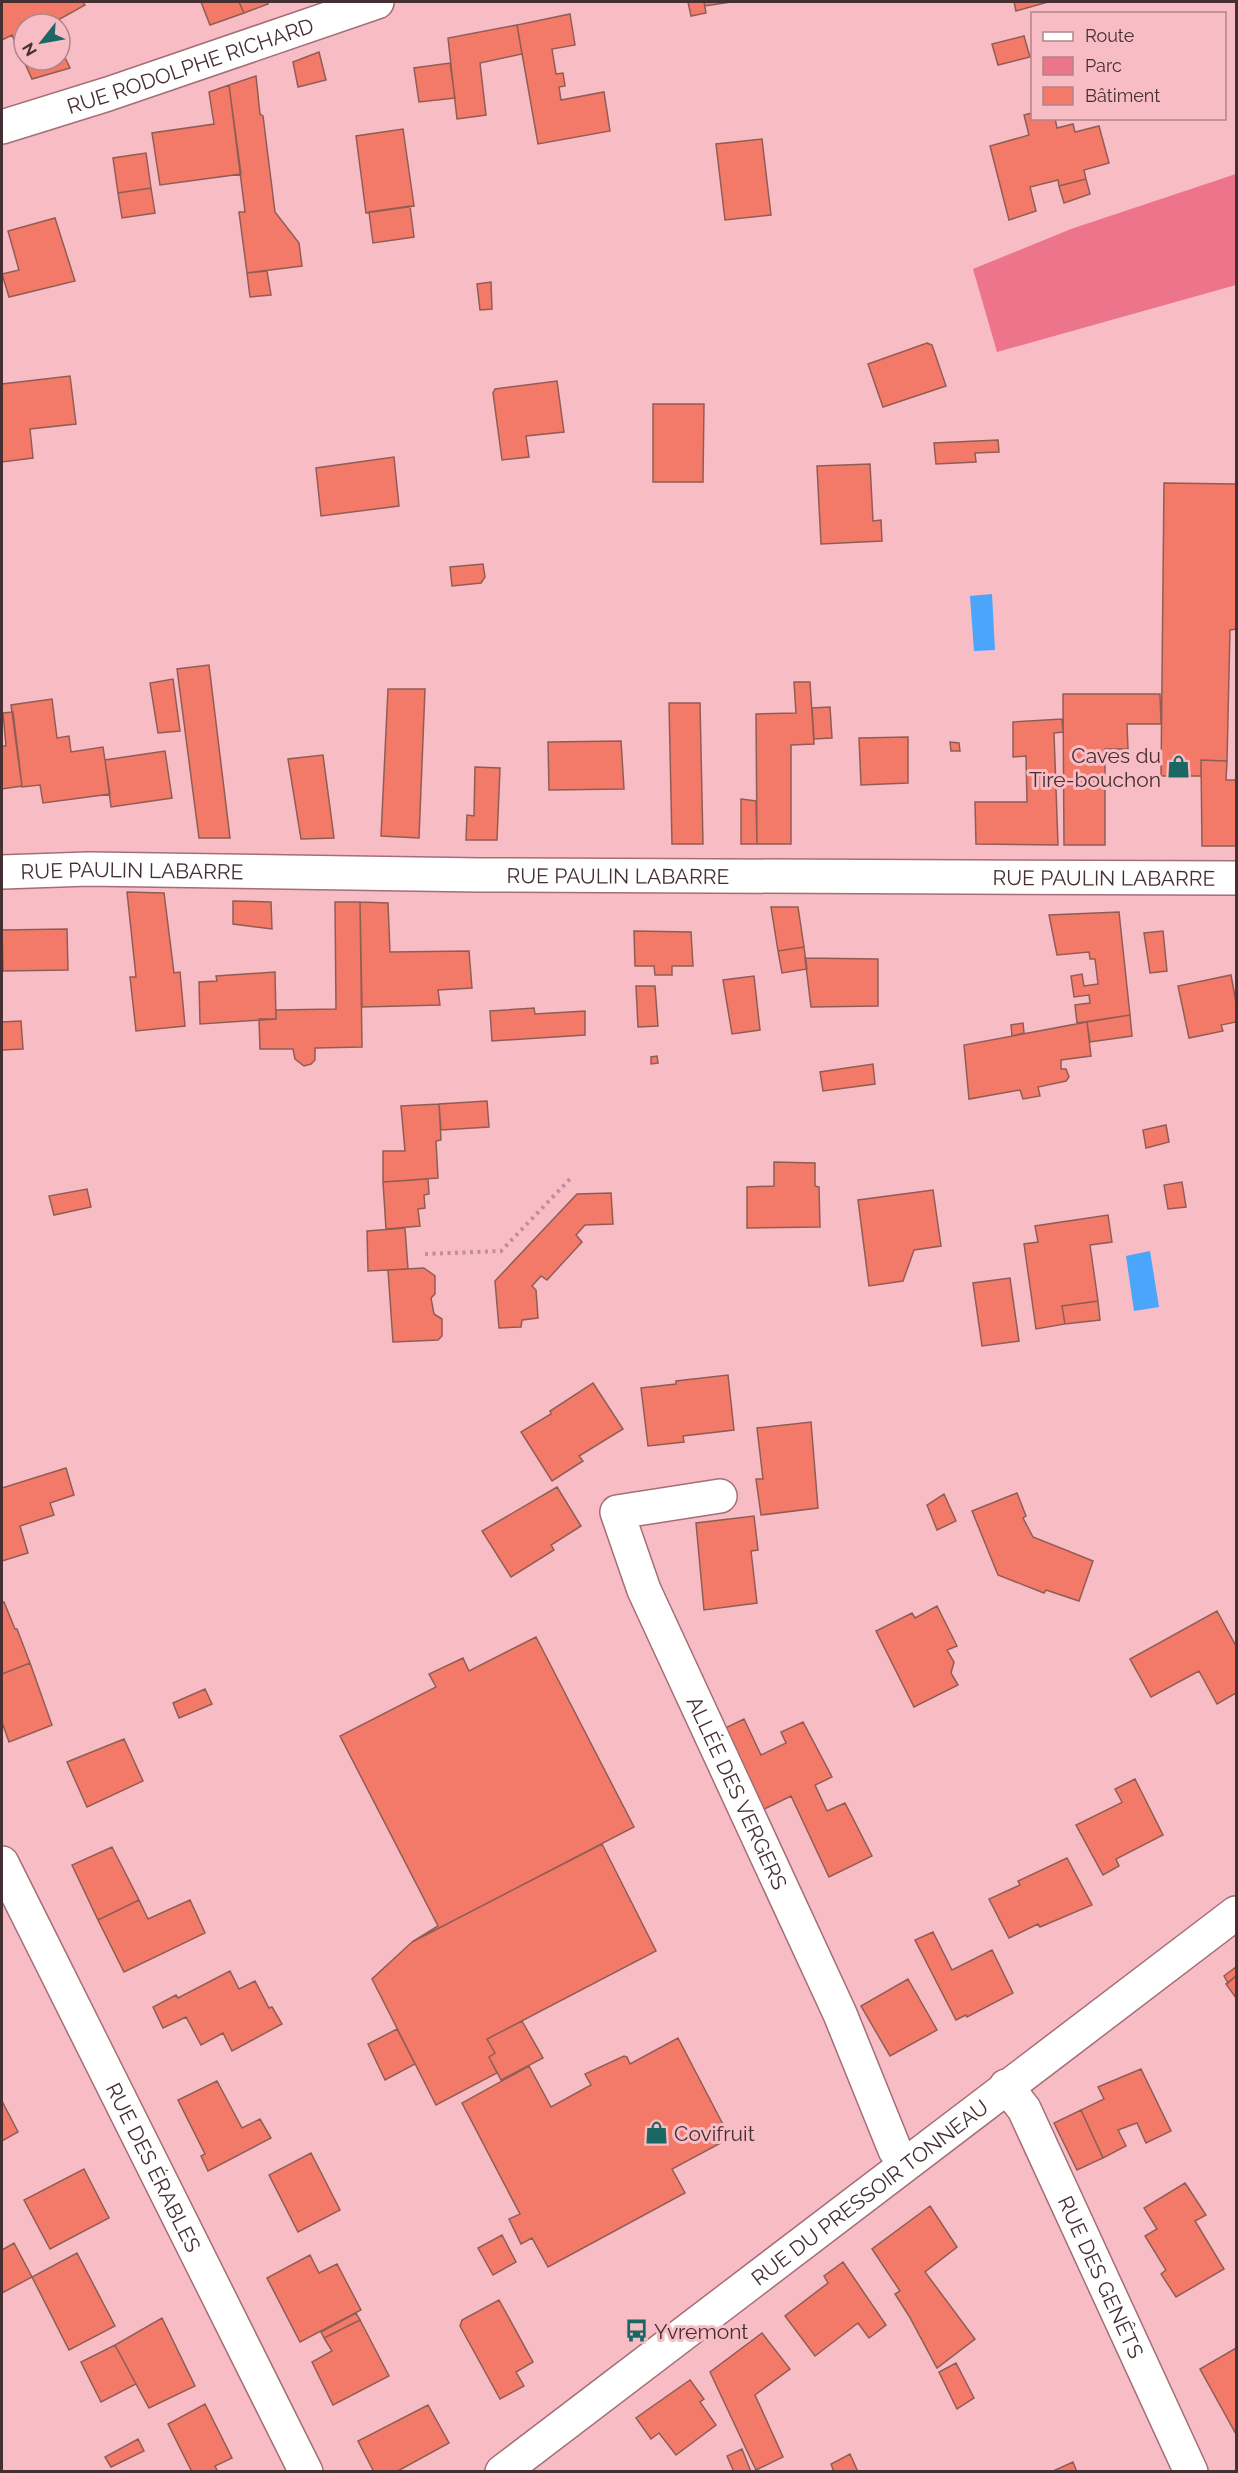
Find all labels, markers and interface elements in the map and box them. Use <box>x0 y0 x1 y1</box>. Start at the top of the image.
north arrow <box>12 12 72 72</box>
street label: RUE RODOLPHE RICHARD <box>64 12 317 119</box>
legend <box>1031 12 1226 120</box>
text: Route <box>1085 25 1135 46</box>
text: N <box>18 39 41 60</box>
text: Parc <box>1085 55 1122 76</box>
text: Bâtiment <box>1085 85 1160 106</box>
place label: Caves du Tire-bouchon <box>1029 743 1161 792</box>
shop icon: Caves du Tire-bouchon <box>1166 754 1192 780</box>
street label: RUE PAULIN LABARRE <box>20 856 244 884</box>
street label: RUE PAULIN LABARRE <box>506 863 729 888</box>
street label: RUE PAULIN LABARRE <box>992 865 1215 890</box>
street label: ALLÉE DES VERGERS <box>682 1692 793 1893</box>
street label: RUE DES ÉRABLES <box>101 2078 207 2256</box>
street label: RUE DU PRESSOIR TONNEAU <box>746 2094 993 2290</box>
shop icon: Covifruit <box>643 2120 669 2146</box>
place label: Covifruit <box>674 2121 755 2146</box>
street label: RUE DES GENÊTS <box>1053 2192 1149 2362</box>
bus stop icon: Yvremont <box>623 2318 649 2344</box>
place label: Yvremont <box>654 2319 748 2344</box>

